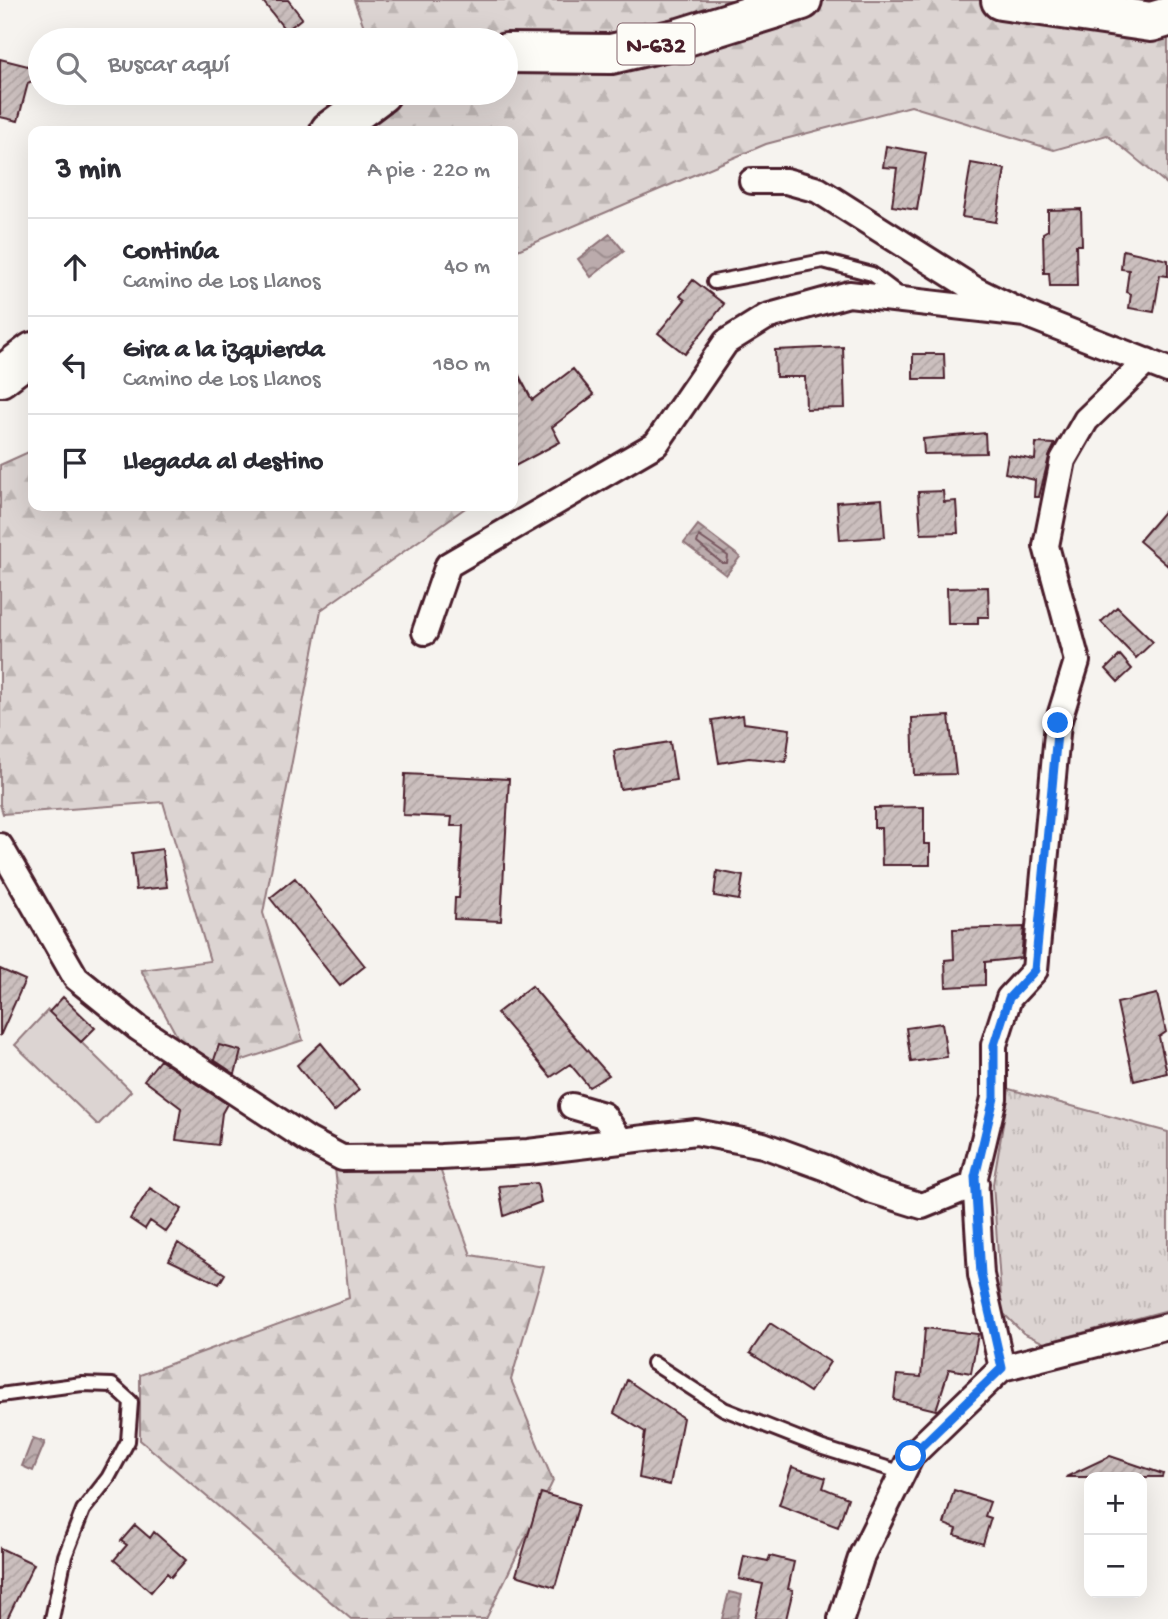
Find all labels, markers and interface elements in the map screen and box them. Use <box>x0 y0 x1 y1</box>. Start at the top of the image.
road number: N-632 <box>618 24 694 64</box>
search box <box>28 28 518 105</box>
icon: search <box>52 48 90 86</box>
text: Buscar aquí <box>108 51 230 82</box>
text: 3 min <box>56 154 121 189</box>
text: A pie · 220 m <box>367 158 490 185</box>
text: Continúa <box>123 238 218 269</box>
icon: ahead <box>56 248 94 286</box>
text: 40 m <box>444 254 490 281</box>
text: Camino de Los Llanos <box>123 269 321 296</box>
text: Gira a la izquierda <box>123 336 325 367</box>
icon: left <box>56 346 94 384</box>
text: 180 m <box>433 352 490 379</box>
text: Camino de Los Llanos <box>123 367 321 394</box>
icon: arrive <box>56 444 94 482</box>
text: Llegada al destino <box>123 448 323 479</box>
route end <box>1042 707 1073 738</box>
route start <box>895 1440 926 1471</box>
map controls <box>1084 1472 1147 1598</box>
button: + <box>1084 1472 1147 1535</box>
button: − <box>1084 1535 1147 1598</box>

